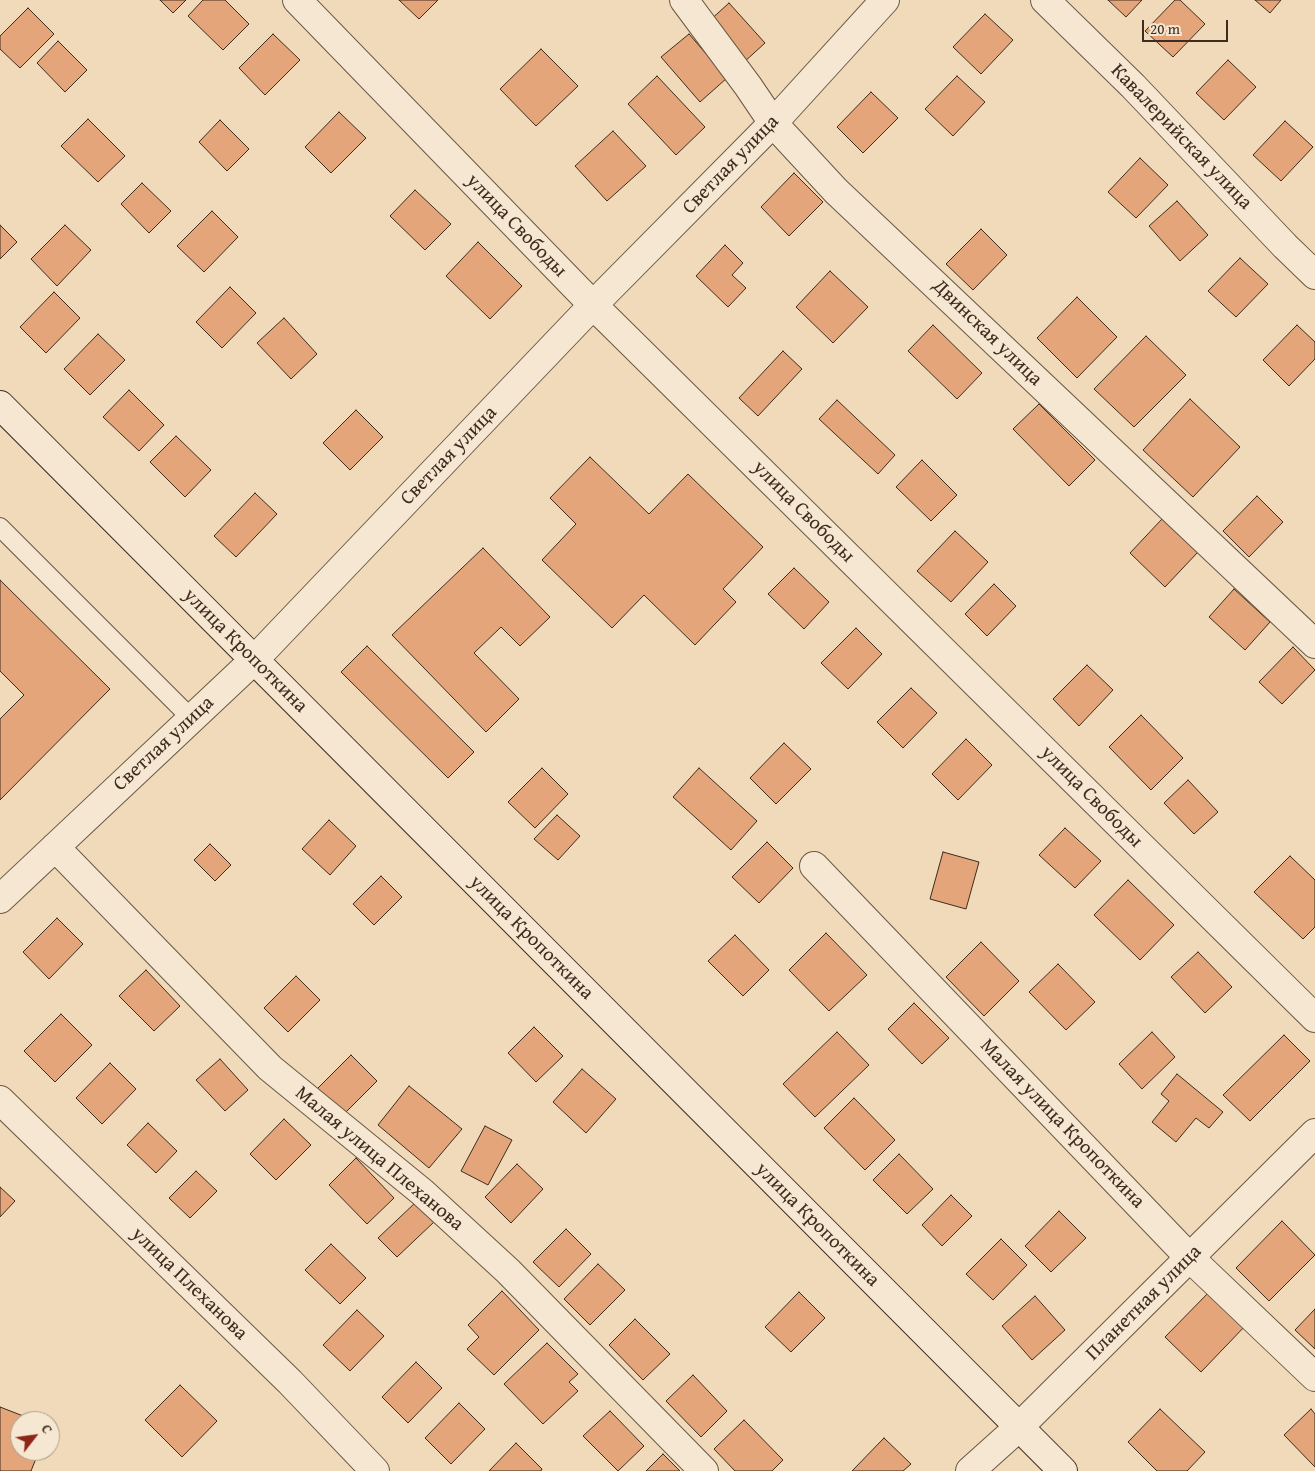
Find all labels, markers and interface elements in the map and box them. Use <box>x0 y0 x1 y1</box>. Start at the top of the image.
scale bar <box>1145 10 1231 42</box>
text: 20 m <box>1150 18 1180 39</box>
street label: Кавалерийская улица <box>1105 59 1257 215</box>
street label: Светлая улица <box>678 110 784 220</box>
street label: улица Свободы <box>461 169 571 283</box>
street label: Двинская улица <box>927 275 1047 391</box>
street label: Светлая улица <box>396 401 502 511</box>
street label: улица Свободы <box>747 456 859 568</box>
street label: улица Кропоткина <box>178 584 312 718</box>
street label: Светлая улица <box>109 691 219 797</box>
street label: улица Свободы <box>1035 741 1147 853</box>
street label: улица Кропоткина <box>464 871 598 1005</box>
street label: Малая улица Кропоткина <box>975 1034 1149 1214</box>
street label: Малая улица Плеханова <box>290 1081 468 1237</box>
street label: улица Кропоткина <box>750 1158 884 1292</box>
street label: улица Плеханова <box>126 1222 252 1346</box>
street label: Планетная улица <box>1081 1240 1207 1366</box>
north arrow <box>10 1411 60 1461</box>
text: С <box>36 1421 58 1437</box>

